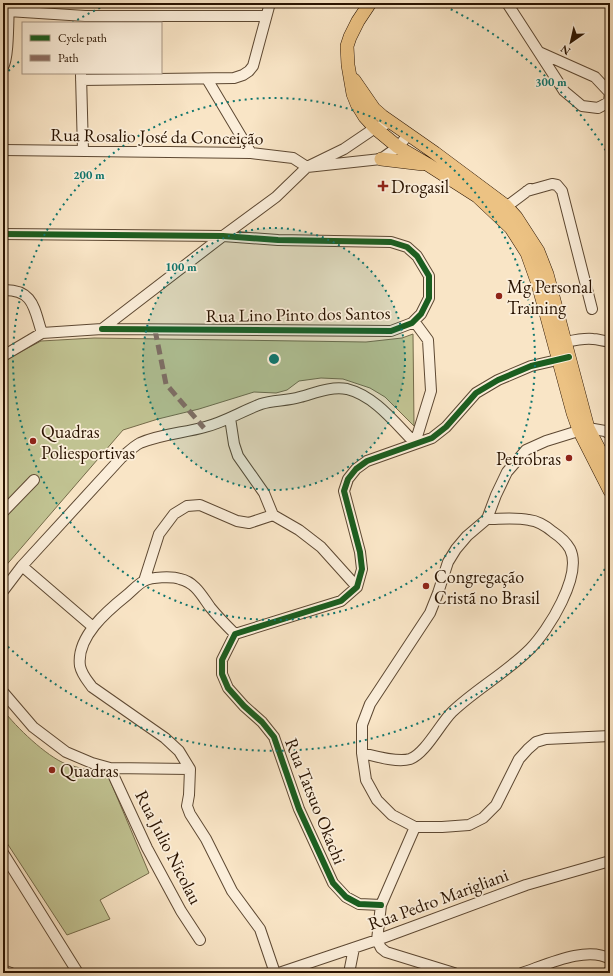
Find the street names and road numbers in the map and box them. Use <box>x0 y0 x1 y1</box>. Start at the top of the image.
street label: Rua Rosalio José da Conceição <box>50 123 264 149</box>
street label: Rua Lino Pinto dos Santos <box>205 301 391 327</box>
street label: Rua Tatsuo Okachi <box>280 734 352 868</box>
street label: Rua Julio Nicolau <box>130 786 208 908</box>
street label: Rua Pedro Marigliani <box>365 863 512 935</box>

